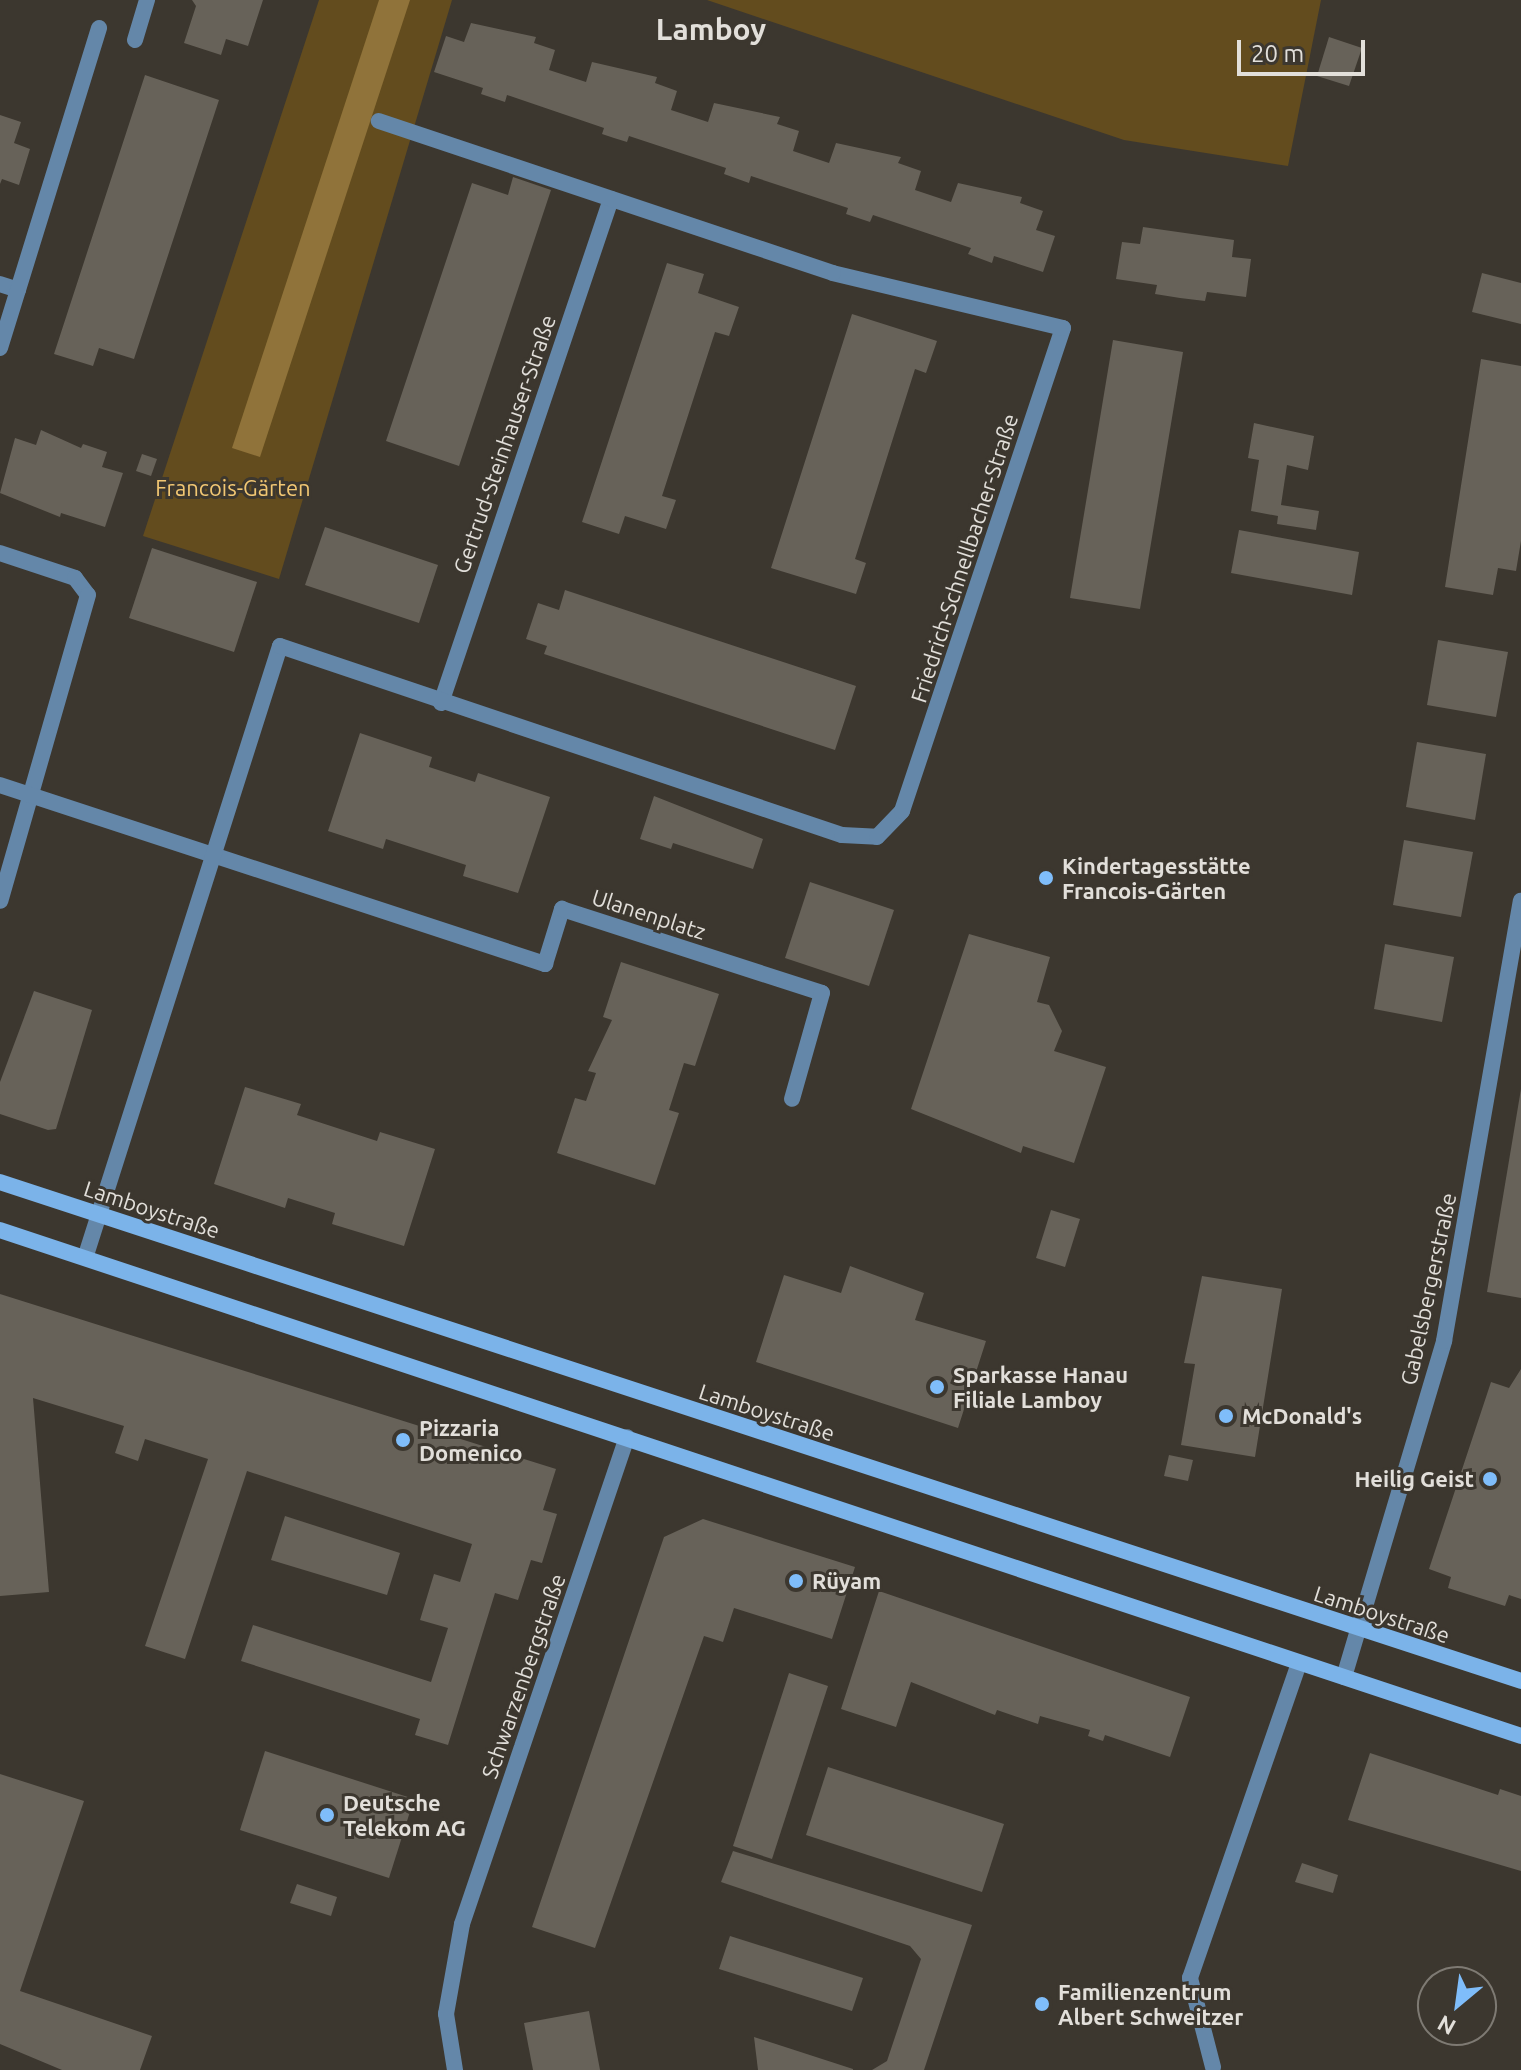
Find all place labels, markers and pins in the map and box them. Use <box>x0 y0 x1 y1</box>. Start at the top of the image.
place label: Kindertagesstätte Francois-Gärten <box>1062 852 1251 904</box>
marker: Kindertagesstätte Francois-Gärten <box>1037 869 1055 887</box>
place label: Sparkasse Hanau Filiale Lamboy <box>953 1361 1128 1412</box>
marker: Sparkasse Hanau Filiale Lamboy <box>928 1378 946 1396</box>
place label: McDonald's <box>1242 1403 1362 1429</box>
marker: McDonald's <box>1217 1407 1235 1425</box>
place label: Pizzaria Domenico <box>419 1414 523 1466</box>
marker: Pizzaria Domenico <box>394 1431 412 1449</box>
place label: Heilig Geist <box>1354 1466 1474 1492</box>
marker: Heilig Geist <box>1481 1470 1499 1488</box>
place label: Rüyam <box>812 1568 881 1594</box>
marker: Rüyam <box>787 1572 805 1590</box>
place label: Deutsche Telekom AG <box>343 1789 466 1840</box>
marker: Deutsche Telekom AG <box>318 1806 336 1824</box>
place label: Familienzentrum Albert Schweitzer <box>1058 1978 1243 2030</box>
marker: Familienzentrum Albert Schweitzer <box>1033 1995 1051 2013</box>

